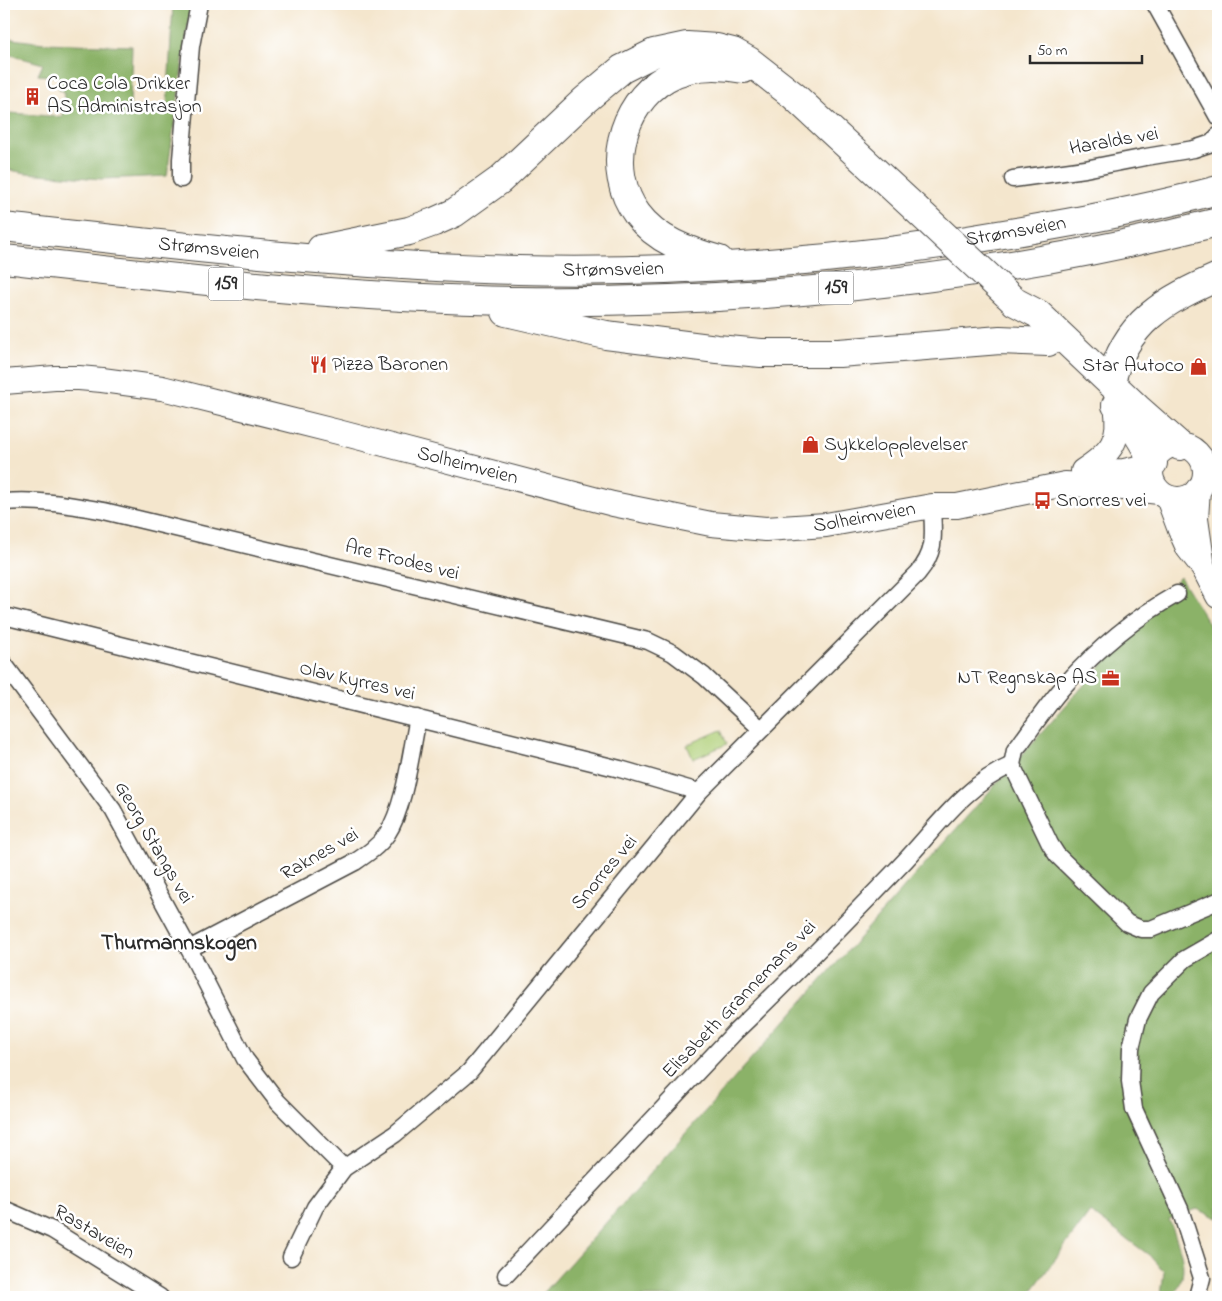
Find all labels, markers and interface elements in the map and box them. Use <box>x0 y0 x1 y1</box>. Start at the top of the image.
scale bar <box>1030 32 1142 64</box>
text: 50 m <box>1037 40 1068 62</box>
place label: Coca Cola Drikker AS Administrasjon <box>47 70 202 122</box>
building icon: Coca Cola Drikker AS Administrasjon <box>23 86 43 106</box>
street label: Haralds vei <box>1067 120 1161 164</box>
street label: Strømsveien <box>963 209 1068 255</box>
street label: Strømsveien <box>157 230 261 268</box>
street label: Strømsveien <box>562 255 664 285</box>
road number: 159 <box>208 268 244 300</box>
road number: 159 <box>818 272 854 304</box>
place label: Pizza Baronen <box>332 351 448 380</box>
place label: Star Autoco <box>1082 352 1184 381</box>
restaurant icon: Pizza Baronen <box>308 355 328 375</box>
shop icon: Star Autoco <box>1188 356 1208 376</box>
place label: Sykkelopplevelser <box>824 431 968 460</box>
shop icon: Sykkelopplevelser <box>800 435 820 455</box>
street label: Solheimveien <box>414 439 521 493</box>
place label: Snorres vei <box>1056 487 1147 516</box>
bus stop icon: Snorres vei <box>1032 491 1052 511</box>
street label: Solheimveien <box>813 495 918 540</box>
street label: Are Frodes vei <box>342 533 462 589</box>
street label: Olav Kyrres vei <box>296 655 418 709</box>
place label: NT Regnskap AS <box>957 664 1097 694</box>
office icon: NT Regnskap AS <box>1101 668 1121 688</box>
street label: Georg Stangs vei <box>105 776 200 910</box>
street label: Raknes vei <box>276 821 364 889</box>
street label: Snorres vei <box>565 829 645 917</box>
street label: Elisabeth Grannemans vei <box>656 914 824 1086</box>
district label: Thurmannskogen <box>101 928 257 961</box>
street label: Rastaveien <box>48 1198 140 1268</box>

